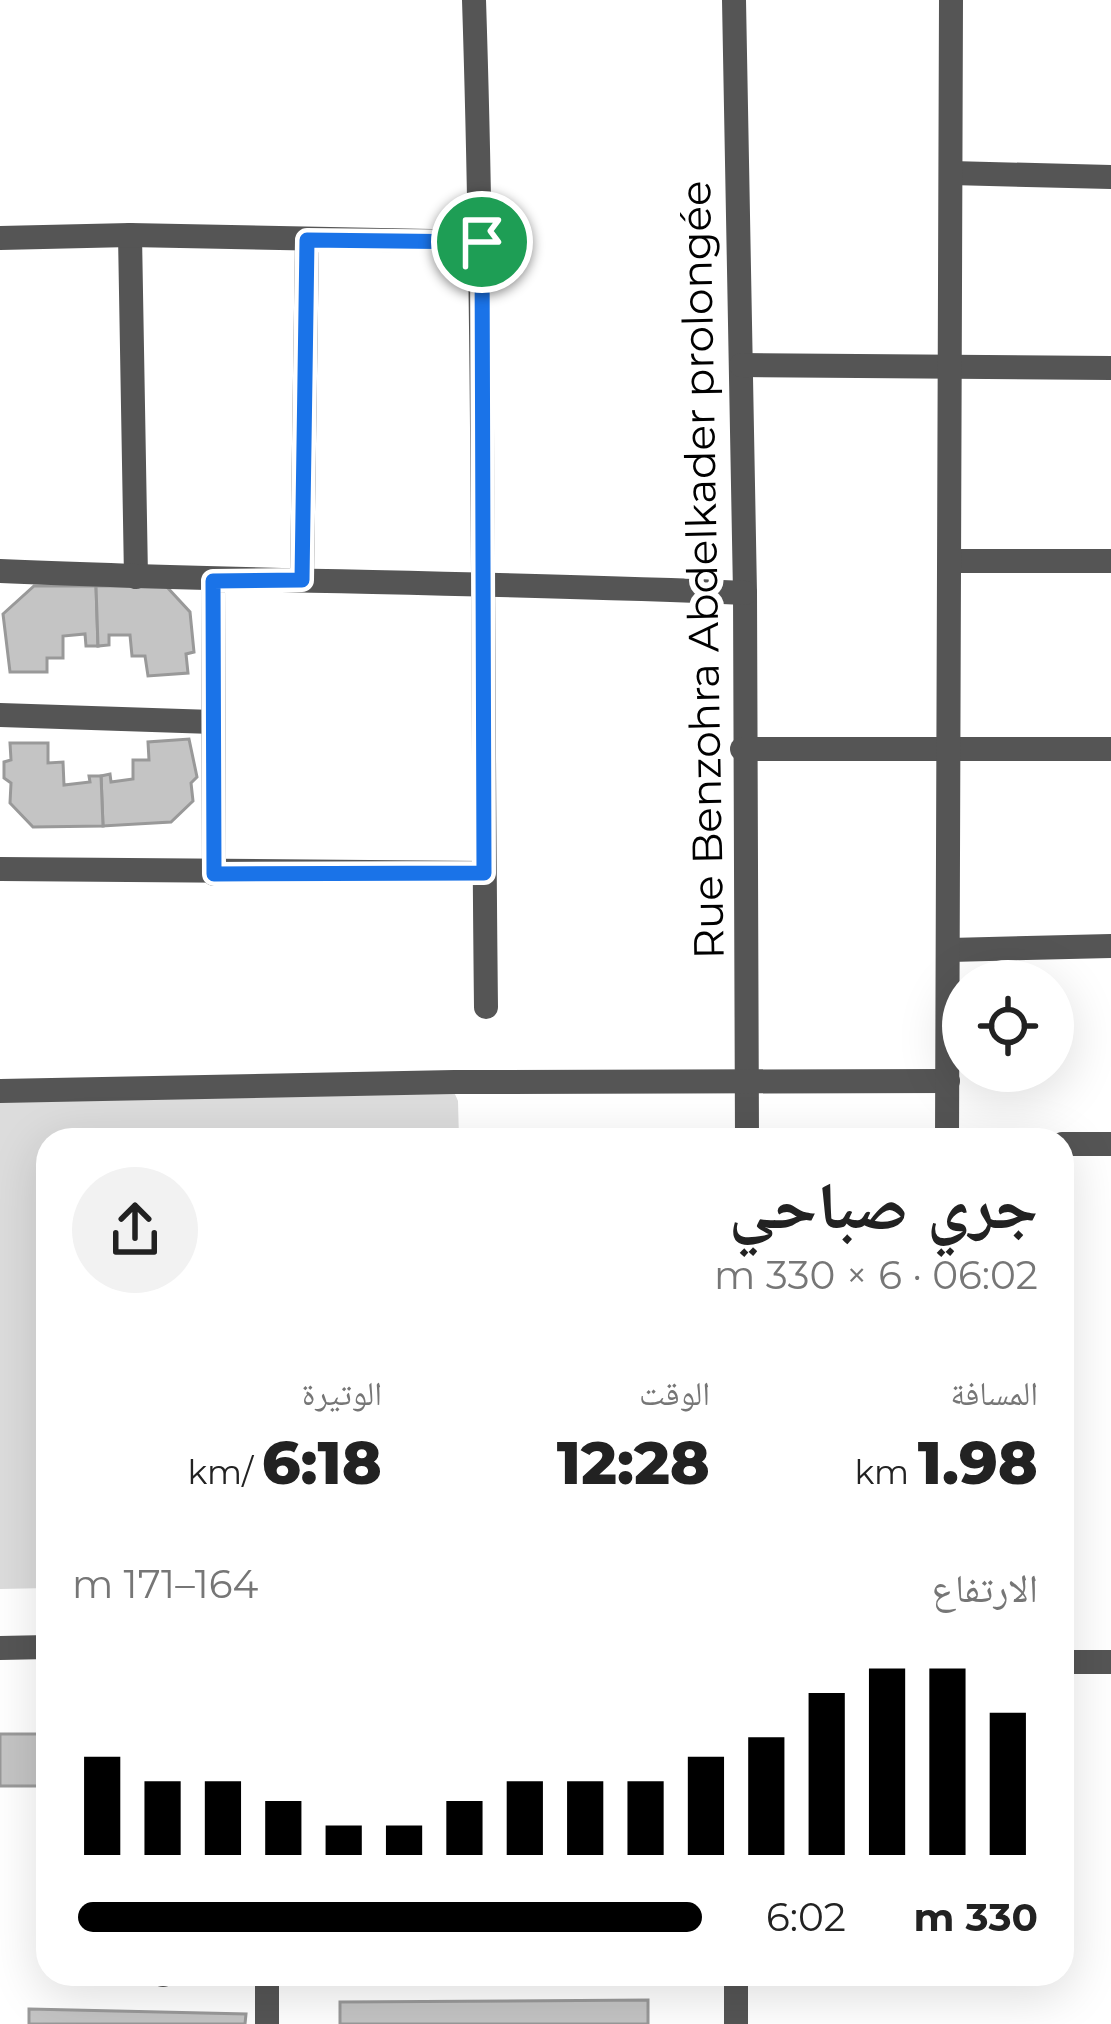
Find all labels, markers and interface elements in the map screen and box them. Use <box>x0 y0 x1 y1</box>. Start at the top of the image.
street label: Rue Benzohra Abdelkader prolongée <box>669 180 735 960</box>
pin <box>431 191 533 293</box>
icon: arrive <box>449 209 515 275</box>
map controls <box>942 960 1074 1092</box>
button: locate <box>942 960 1074 1092</box>
text: جري صباحي <box>729 1165 1038 1246</box>
button: share <box>72 1167 198 1293</box>
text: 06:02 · 6 × 330 m <box>714 1251 1038 1299</box>
text: الوتيرة <box>302 1373 382 1413</box>
text: الوقت <box>639 1373 710 1413</box>
text: المسافة <box>951 1373 1038 1413</box>
text: 6:18 <box>262 1426 382 1499</box>
text: 12:28 <box>557 1426 710 1499</box>
text: 1.98 <box>918 1426 1038 1499</box>
text: /km <box>187 1452 262 1492</box>
text: km <box>854 1452 918 1492</box>
text: 164–171 m <box>72 1560 258 1608</box>
text: الارتفاع <box>932 1564 1038 1612</box>
text: 6:02 <box>766 1893 846 1941</box>
text: 330 m <box>914 1893 1038 1941</box>

